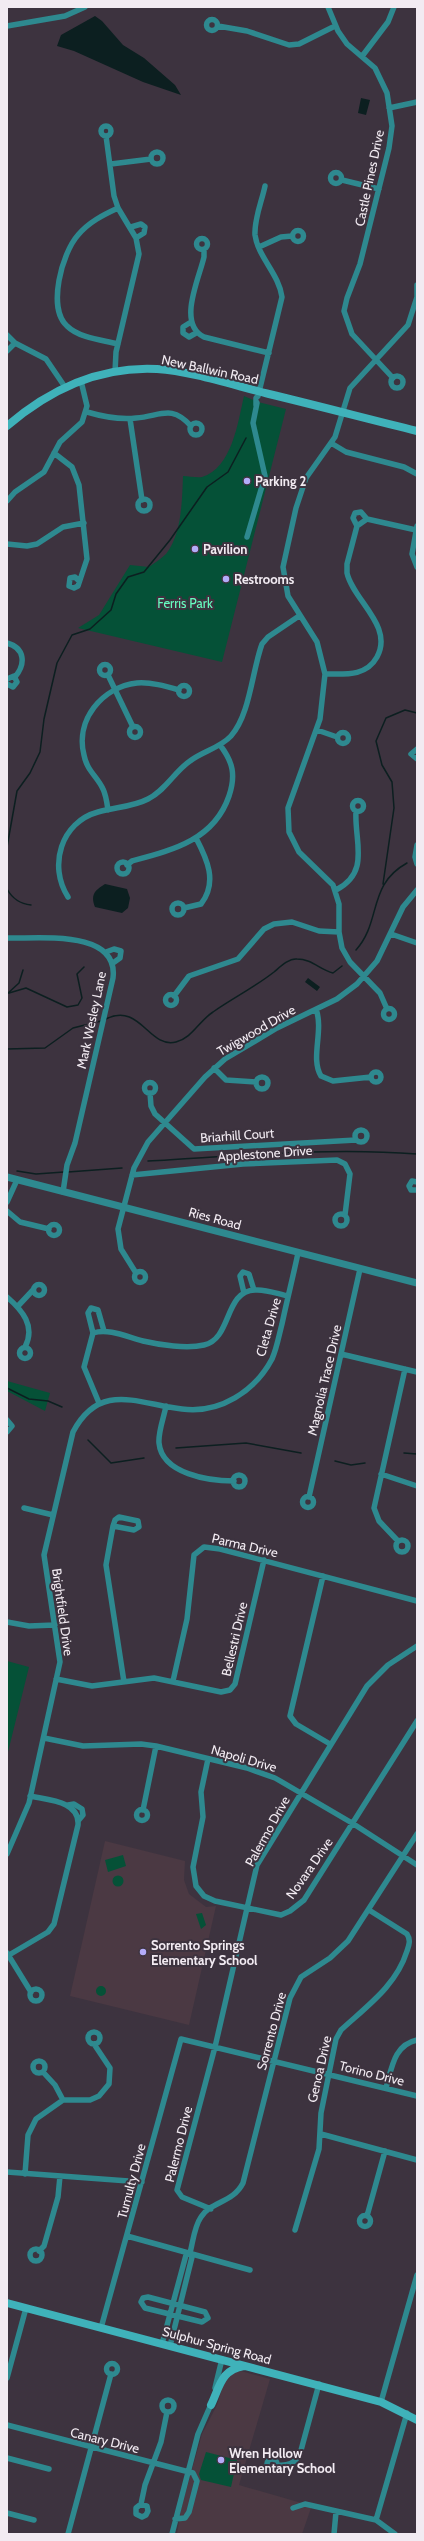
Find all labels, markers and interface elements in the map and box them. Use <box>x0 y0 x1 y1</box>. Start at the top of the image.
street label: Castle Pines Drive <box>351 128 387 228</box>
street label: New Ballwin Road <box>160 351 260 387</box>
place label: Parking 2 <box>255 473 306 489</box>
marker: Parking 2 <box>242 476 252 486</box>
place label: Pavilion <box>203 541 248 557</box>
marker: Pavilion <box>190 544 200 554</box>
place label: Restrooms <box>234 571 295 587</box>
marker: Restrooms <box>221 574 231 584</box>
park label: Ferris Park <box>157 595 213 611</box>
street label: Mark Wesley Lane <box>73 970 109 1070</box>
street label: Twigwood Drive <box>214 1001 298 1059</box>
street label: Briarhill Court <box>200 1124 275 1146</box>
street label: Applestone Drive <box>217 1142 313 1164</box>
street label: Ries Road <box>187 1203 243 1233</box>
street label: Cleta Drive <box>252 1295 284 1358</box>
street label: Magnolia Trace Drive <box>303 1323 345 1437</box>
street label: Parma Drive <box>210 1530 280 1560</box>
street label: Brightfield Drive <box>49 1567 77 1657</box>
street label: Bellestri Drive <box>218 1600 250 1678</box>
street label: Napoli Drive <box>209 1741 279 1775</box>
street label: Palermo Drive <box>241 1793 293 1869</box>
street label: Novara Drive <box>282 1834 336 1902</box>
place label: Sorrento Springs Elementary School <box>151 1937 258 1968</box>
marker: Sorrento Springs Elementary School <box>138 1947 148 1957</box>
street label: Sorrento Drive <box>253 1990 289 2072</box>
street label: Genoa Drive <box>304 2034 335 2104</box>
street label: Torino Drive <box>338 2057 406 2089</box>
street label: Palermo Drive <box>161 2104 195 2184</box>
street label: Tumulty Drive <box>113 2141 149 2220</box>
street label: Sulphur Spring Road <box>161 2323 273 2367</box>
street label: Canary Drive <box>69 2424 141 2456</box>
place label: Wren Hollow Elementary School <box>229 2445 336 2476</box>
marker: Wren Hollow Elementary School <box>216 2455 226 2465</box>

